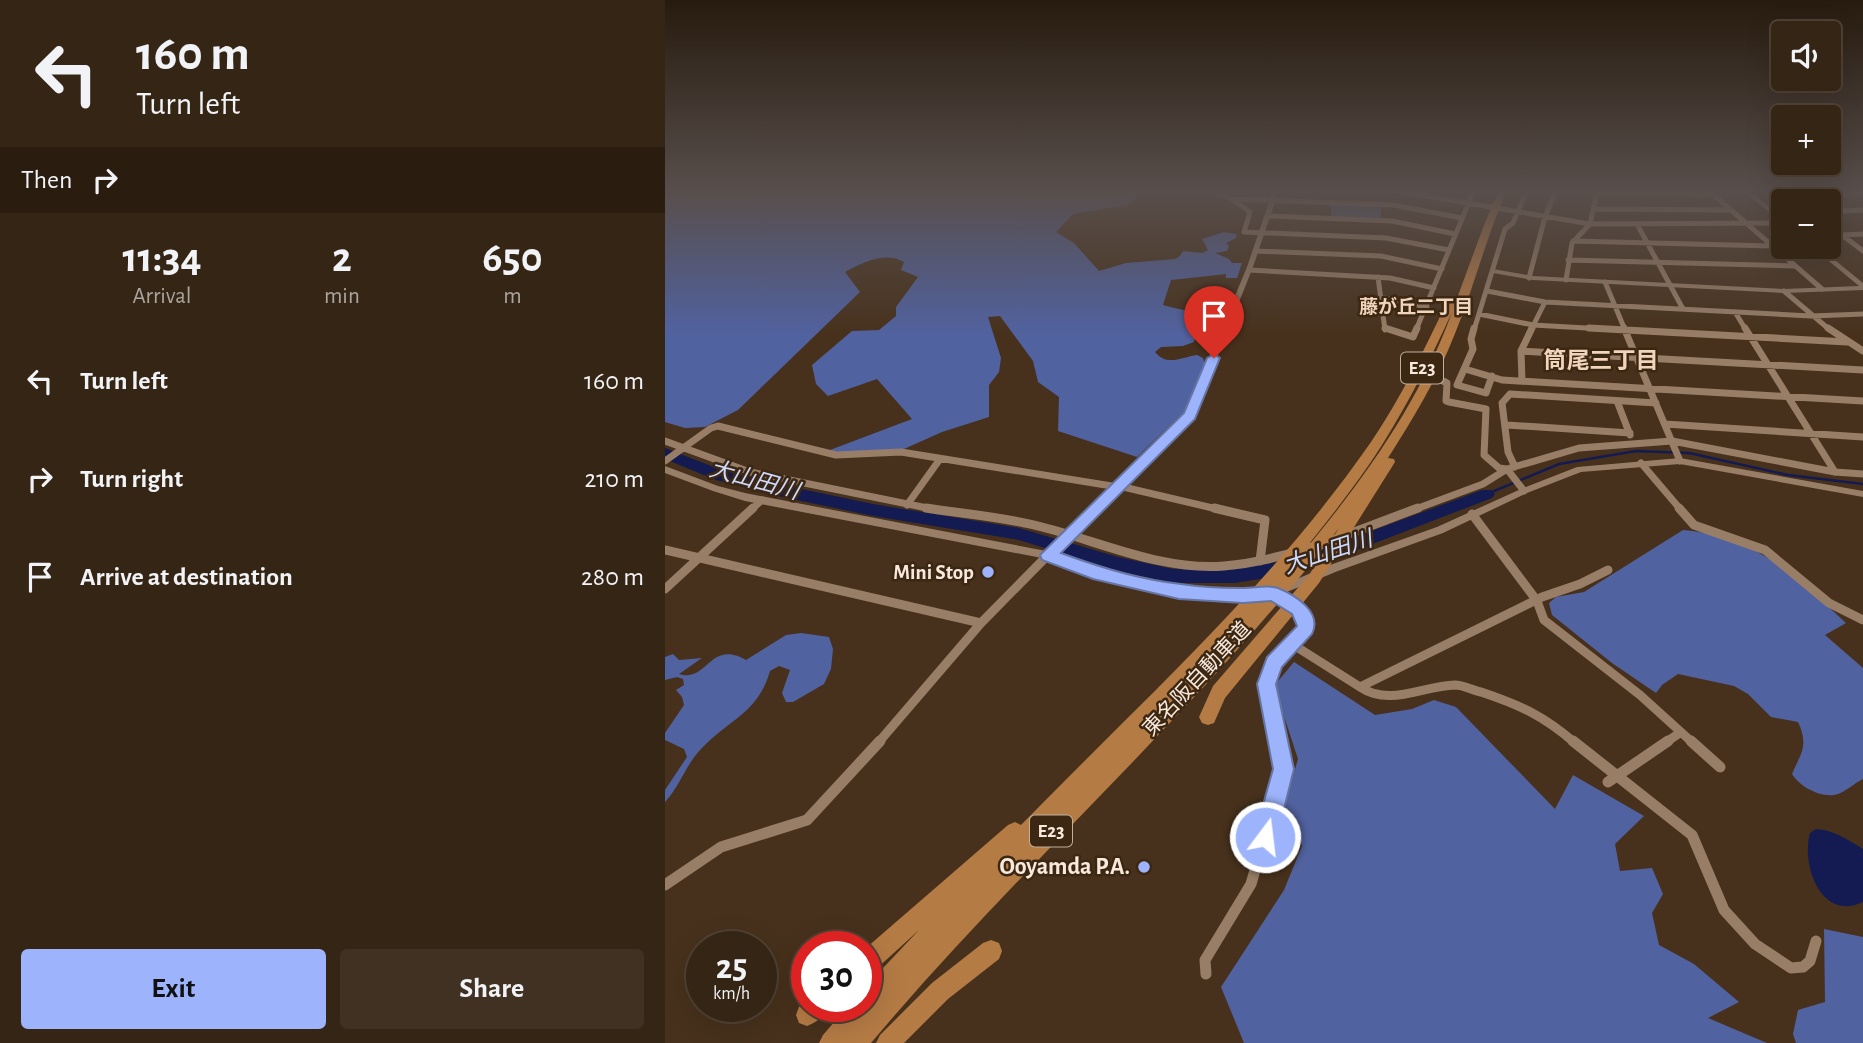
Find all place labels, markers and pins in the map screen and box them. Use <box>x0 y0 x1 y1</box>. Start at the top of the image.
pin <box>1184 286 1244 358</box>
place label: Mini Stop <box>893 562 974 583</box>
marker: Mini Stop <box>980 564 996 580</box>
place label: Ooyamda P.A. <box>999 855 1130 879</box>
marker: Ooyamda P.A. <box>1136 859 1152 875</box>

